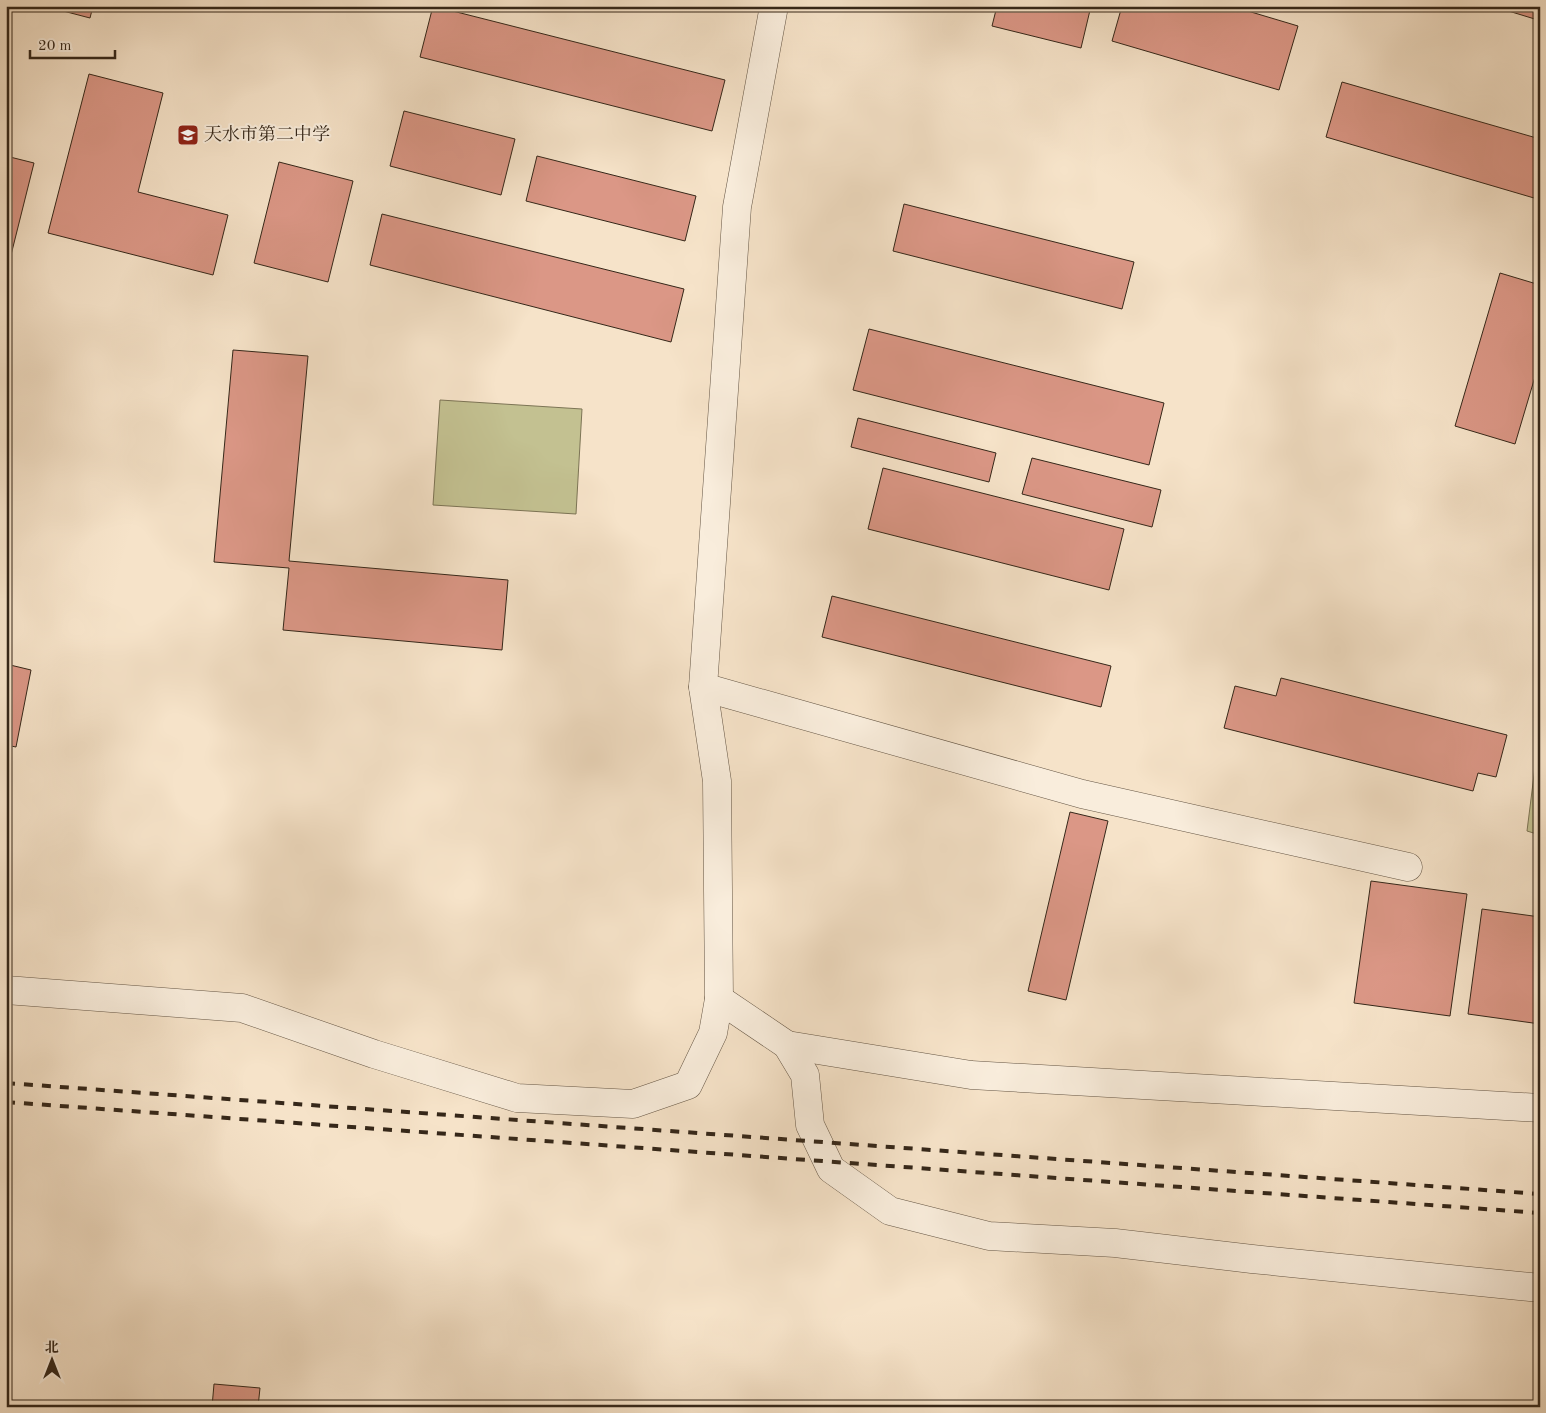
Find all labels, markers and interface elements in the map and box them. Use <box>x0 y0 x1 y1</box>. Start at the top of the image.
scale bar <box>30 28 115 60</box>
text: 20 m <box>38 39 72 54</box>
school or university icon: 天水市第二中学 <box>176 123 200 147</box>
place label: 天水市第二中学 <box>204 124 330 144</box>
north arrow <box>28 1336 78 1386</box>
text: 北 <box>45 1340 59 1355</box>

